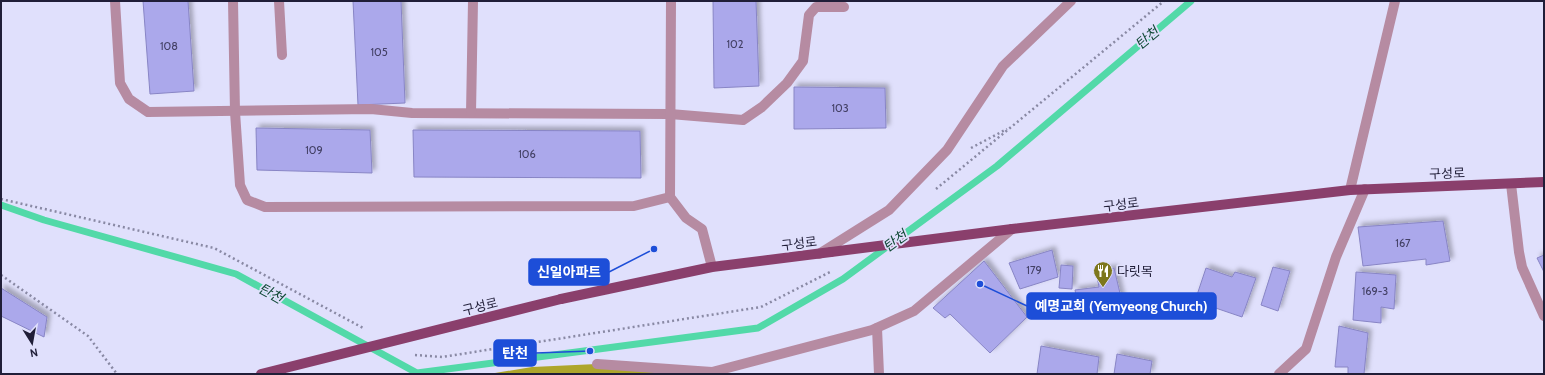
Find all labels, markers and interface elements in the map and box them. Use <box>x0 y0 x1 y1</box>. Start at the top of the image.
water label: 탄천 <box>1131 22 1164 53</box>
house number: 102 <box>726 37 744 51</box>
house number: 108 <box>160 39 178 53</box>
house number: 105 <box>370 45 388 59</box>
house number: 103 <box>831 101 849 115</box>
house number: 109 <box>305 143 323 157</box>
house number: 106 <box>518 147 536 161</box>
street label: 구성로 <box>1429 164 1465 182</box>
street label: 구성로 <box>1102 194 1140 214</box>
water label: 탄천 <box>879 225 912 256</box>
street label: 구성로 <box>780 233 818 253</box>
house number: 167 <box>1395 236 1411 250</box>
callout: 신일아파트 <box>529 259 609 285</box>
restaurant icon: 다릿목 <box>1092 260 1114 288</box>
text: 신일아파트 <box>537 263 601 281</box>
house number: 179 <box>1026 263 1042 277</box>
place label: 다릿목 <box>1117 263 1153 279</box>
water label: 탄천 <box>255 279 288 308</box>
house number: 169-3 <box>1362 284 1388 298</box>
callout: 예명교회 (Yemyeong Church) <box>1027 293 1216 319</box>
street label: 구성로 <box>461 294 499 318</box>
text: 예명교회 (Yemyeong Church) <box>1034 297 1208 315</box>
north arrow <box>12 323 52 363</box>
callout: 탄천 <box>494 340 536 366</box>
text: 탄천 <box>502 344 528 362</box>
text: N <box>29 345 39 360</box>

